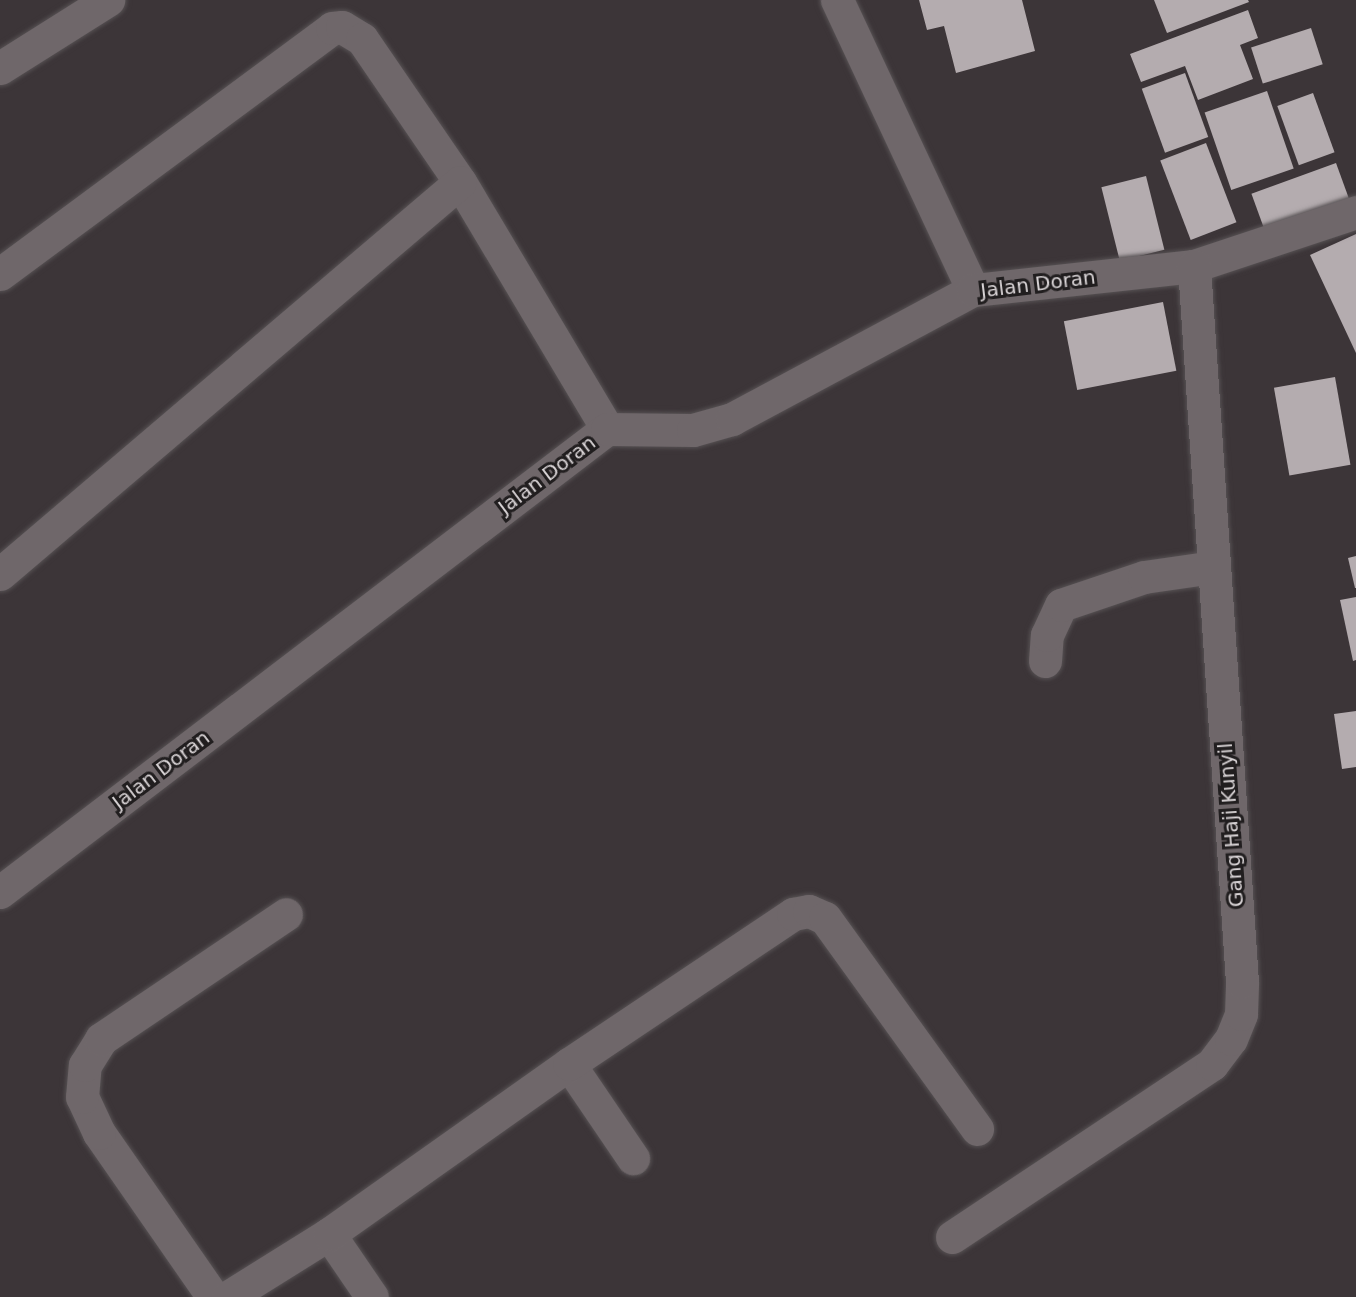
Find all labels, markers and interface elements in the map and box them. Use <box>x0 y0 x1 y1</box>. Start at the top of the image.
street label: Jalan Doran <box>979 265 1097 303</box>
street label: Jalan Doran <box>494 431 600 519</box>
street label: Jalan Doran <box>108 726 214 814</box>
street label: Gang Haji Kunyil <box>1213 742 1249 908</box>

